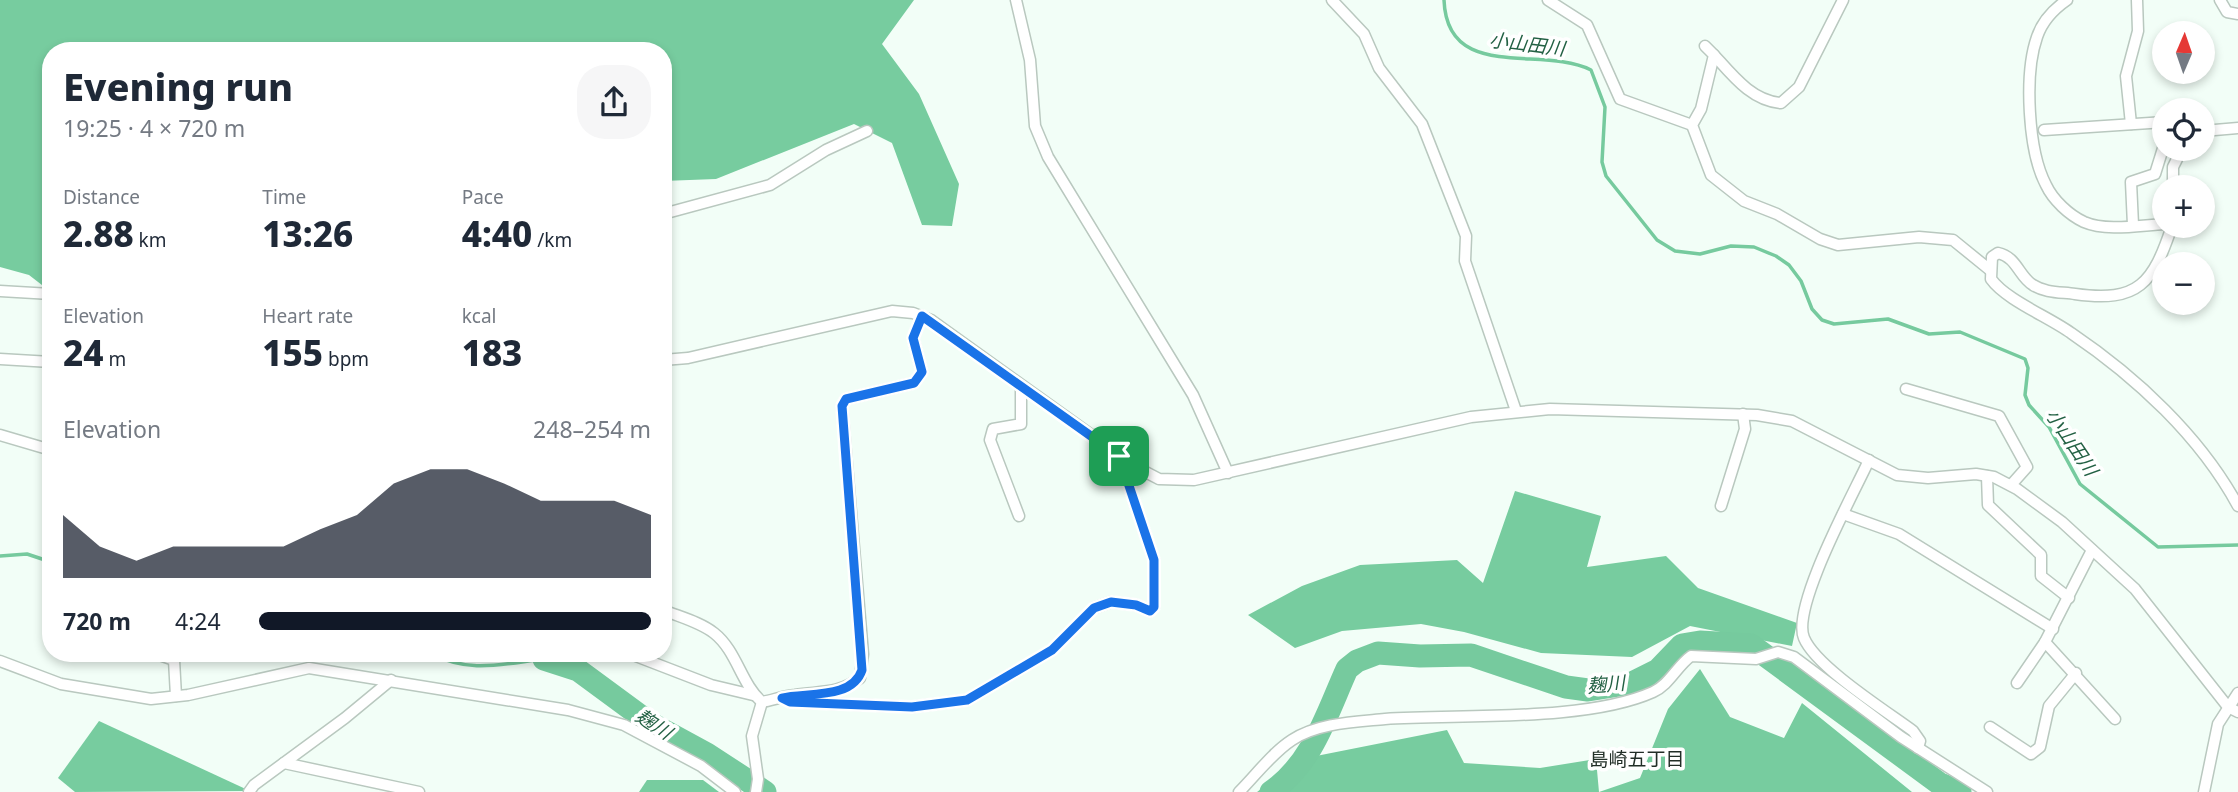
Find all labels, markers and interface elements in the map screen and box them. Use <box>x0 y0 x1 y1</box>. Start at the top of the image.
north arrow <box>2152 21 2216 84</box>
map controls <box>2152 21 2215 315</box>
water label: 小山田川 <box>1488 26 1568 62</box>
text: Evening run <box>63 60 293 112</box>
button: share <box>577 65 651 139</box>
button: locate <box>2152 98 2215 161</box>
text: 19:25 · 4 × 720 m <box>63 112 245 144</box>
button: + <box>2152 175 2215 238</box>
text: Distance <box>63 184 140 210</box>
text: Time <box>262 184 306 210</box>
text: Pace <box>462 184 504 210</box>
text: 2.88 <box>63 210 134 257</box>
text: 13:26 <box>262 210 353 257</box>
text: 4:40 <box>462 210 532 257</box>
text: km <box>134 227 167 253</box>
text: /km <box>532 227 572 253</box>
button: − <box>2152 252 2215 315</box>
text: Elevation <box>63 303 144 329</box>
text: Heart rate <box>262 303 353 329</box>
text: kcal <box>462 303 496 329</box>
text: 24 <box>63 329 103 376</box>
text: 155 <box>262 329 323 376</box>
text: 183 <box>462 329 522 376</box>
text: m <box>103 346 126 372</box>
text: bpm <box>323 346 369 372</box>
water label: 小山田川 <box>2040 403 2105 482</box>
text: Elevation <box>63 413 161 445</box>
text: 248–254 m <box>533 413 651 445</box>
pin <box>1089 426 1149 486</box>
icon: arrive <box>1100 437 1138 475</box>
text: 720 m <box>63 605 131 637</box>
text: 4:24 <box>175 605 221 637</box>
water label: 麹川 <box>1586 669 1628 699</box>
water label: 麹川 <box>631 703 679 746</box>
district label: 島崎五丁目 <box>1589 746 1685 772</box>

